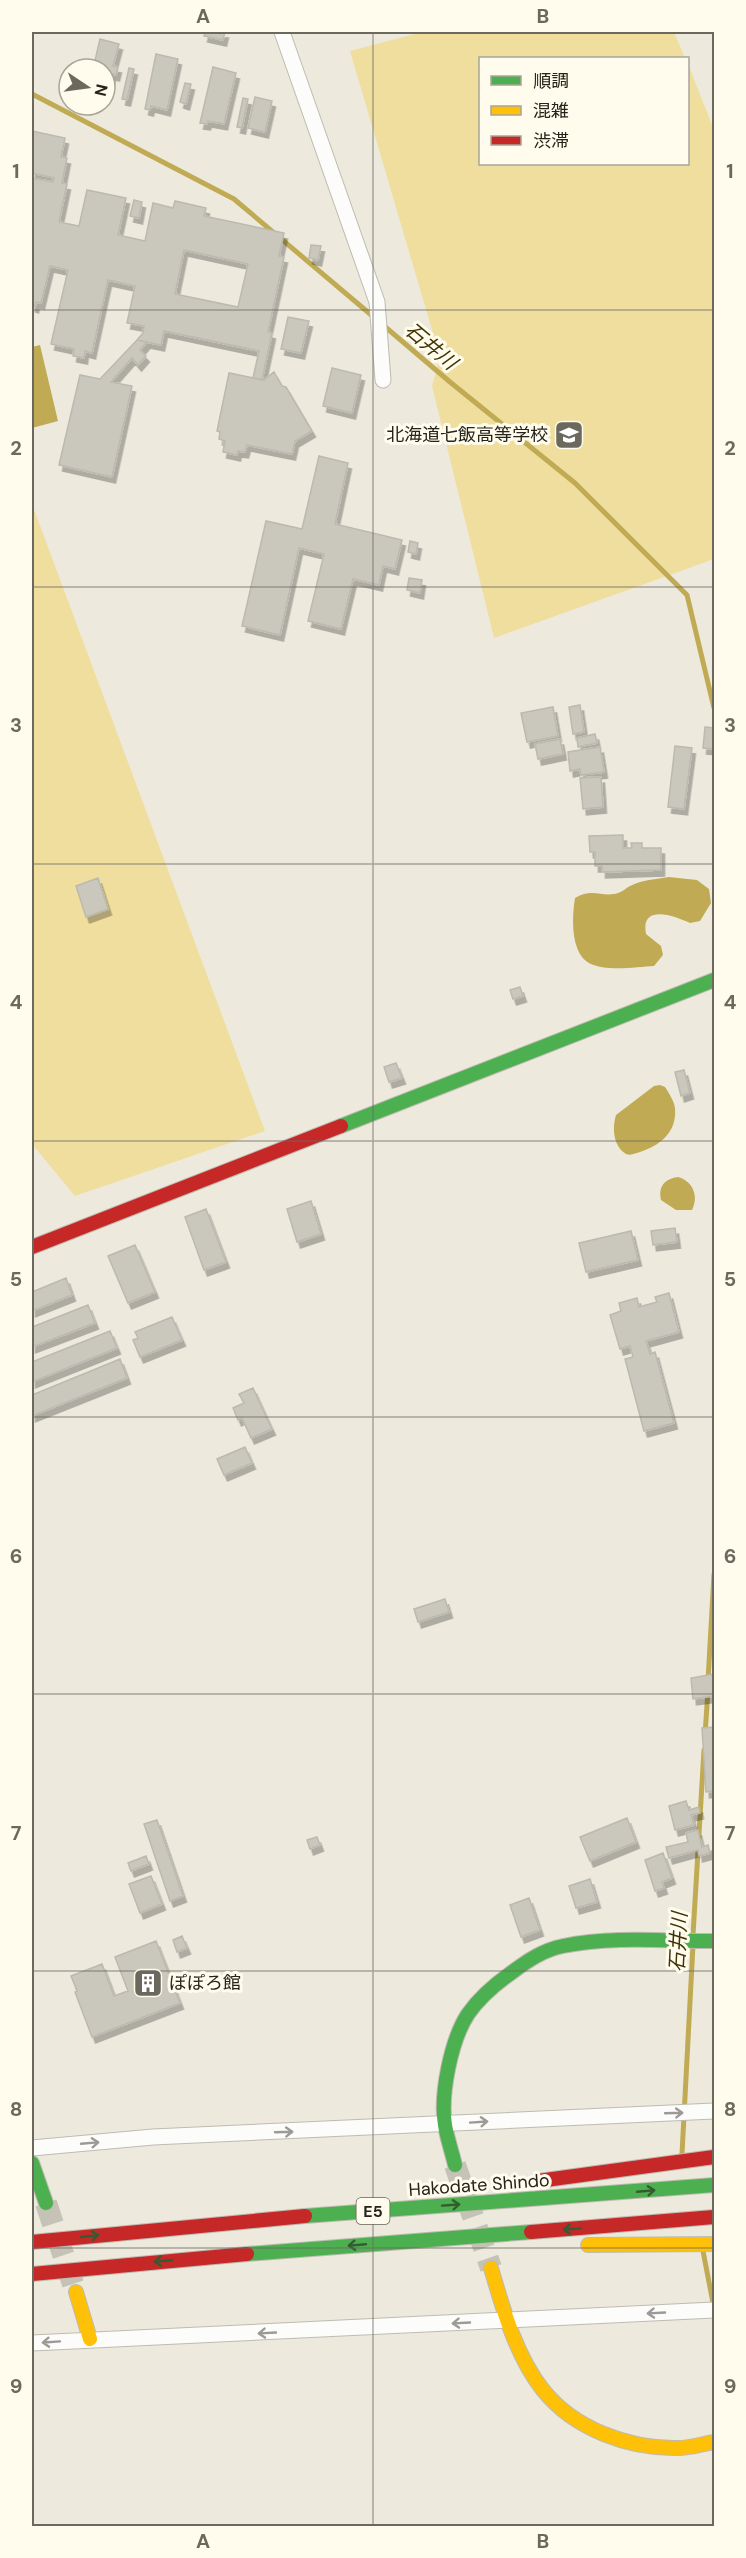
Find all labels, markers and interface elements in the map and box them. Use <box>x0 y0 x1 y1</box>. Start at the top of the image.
text: A <box>196 3 210 29</box>
text: B <box>537 3 549 29</box>
north arrow <box>57 57 117 117</box>
legend <box>479 57 689 165</box>
text: 順調 <box>533 69 569 93</box>
text: N <box>90 82 113 98</box>
text: 混雑 <box>533 99 569 123</box>
text: 渋滞 <box>533 129 569 153</box>
text: 1 <box>12 158 20 184</box>
text: 1 <box>726 158 734 184</box>
water label: 石井川 <box>400 317 464 377</box>
school or university icon: 北海道七飯高等学校 <box>553 419 585 451</box>
place label: 北海道七飯高等学校 <box>386 423 548 447</box>
text: 2 <box>10 435 22 461</box>
text: 2 <box>724 435 736 461</box>
text: 3 <box>10 712 22 738</box>
text: 3 <box>724 712 736 738</box>
text: 4 <box>10 989 23 1015</box>
text: 4 <box>724 989 737 1015</box>
text: 5 <box>10 1266 22 1292</box>
text: 5 <box>724 1266 736 1292</box>
text: 6 <box>10 1543 22 1569</box>
text: 6 <box>724 1543 736 1569</box>
text: 7 <box>11 1820 22 1846</box>
text: 7 <box>725 1820 736 1846</box>
water label: 石井川 <box>663 1909 693 1973</box>
building icon: ぽぽろ館 <box>132 1967 164 1999</box>
place label: ぽぽろ館 <box>169 1971 241 1995</box>
text: 8 <box>10 2096 22 2122</box>
text: 8 <box>724 2096 736 2122</box>
one-way arrow <box>663 2107 683 2118</box>
one-way arrow <box>469 2116 489 2127</box>
one-way arrow <box>274 2126 294 2137</box>
one-way arrow <box>79 2137 99 2148</box>
street label: Hakodate Shindo <box>408 2168 550 2202</box>
one-way arrow <box>635 2185 655 2196</box>
road number: E5 <box>356 2198 389 2224</box>
one-way arrow <box>441 2200 461 2211</box>
one-way arrow <box>563 2224 583 2235</box>
one-way arrow <box>79 2230 99 2241</box>
one-way arrow <box>348 2240 368 2251</box>
one-way arrow <box>153 2256 173 2267</box>
one-way arrow <box>647 2307 667 2318</box>
one-way arrow <box>452 2317 472 2328</box>
one-way arrow <box>257 2328 277 2339</box>
one-way arrow <box>41 2336 61 2347</box>
text: 9 <box>10 2373 22 2399</box>
text: 9 <box>724 2373 736 2399</box>
text: A <box>196 2528 210 2554</box>
text: B <box>537 2528 549 2554</box>

